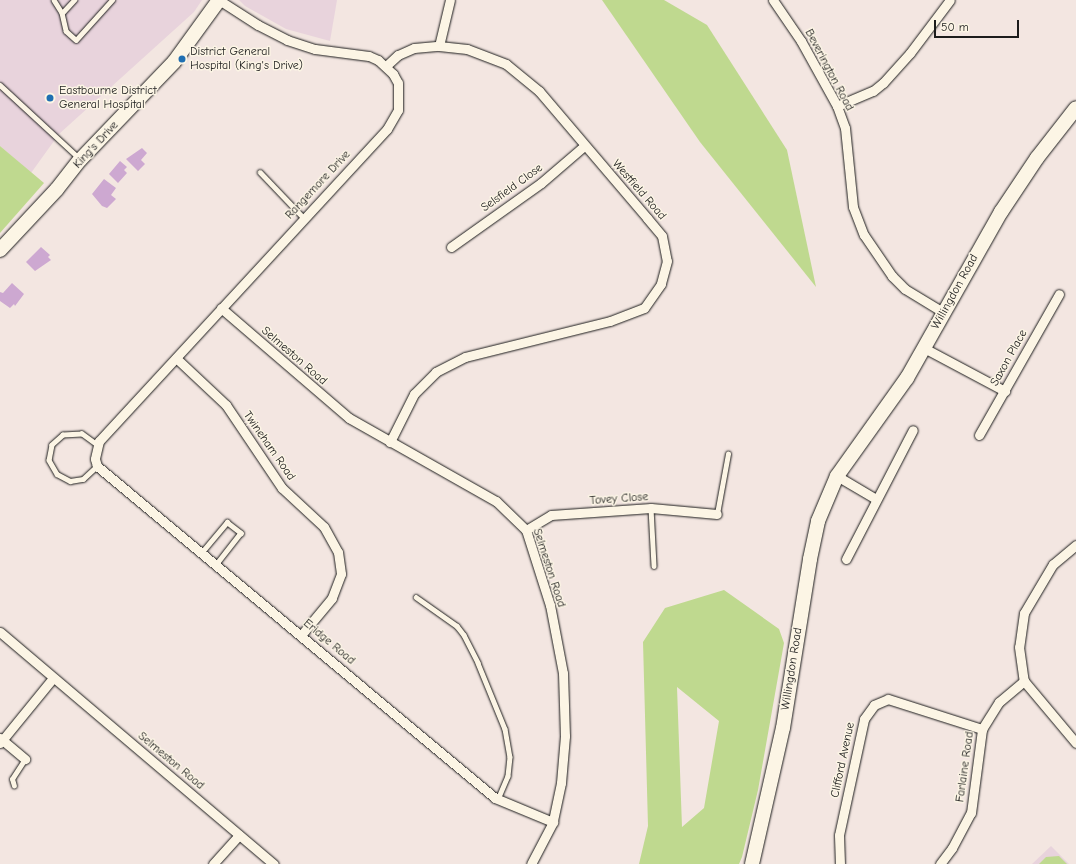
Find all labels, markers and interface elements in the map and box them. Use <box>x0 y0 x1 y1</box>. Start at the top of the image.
scale bar <box>936 12 1021 38</box>
text: 50 m <box>941 20 969 34</box>
street label: Beverington Road <box>801 27 857 113</box>
place label: District General Hospital (King's Drive) <box>190 45 303 73</box>
marker: District General Hospital (King's Drive) <box>177 54 187 64</box>
place label: Eastbourne District General Hospital <box>59 84 157 112</box>
marker: Eastbourne District General Hospital <box>44 92 56 104</box>
street label: King's Drive <box>70 118 122 172</box>
street label: Rangemore Drive <box>282 148 354 222</box>
street label: Westfield Road <box>609 157 669 223</box>
street label: Selsfield Close <box>478 161 546 215</box>
street label: Willingdon Road <box>928 252 982 332</box>
street label: Selmeston Road <box>258 324 330 388</box>
street label: Saxon Place <box>988 327 1030 389</box>
street label: Twineham Road <box>240 409 298 483</box>
street label: Tovey Close <box>589 490 649 508</box>
street label: Selmeston Road <box>529 527 569 609</box>
street label: Eridge Road <box>300 616 358 668</box>
street label: Willingdon Road <box>778 627 806 711</box>
street label: Clifford Avenue <box>828 721 858 799</box>
street label: Selmeston Road <box>135 729 207 793</box>
street label: Farlaine Road <box>953 731 977 803</box>

